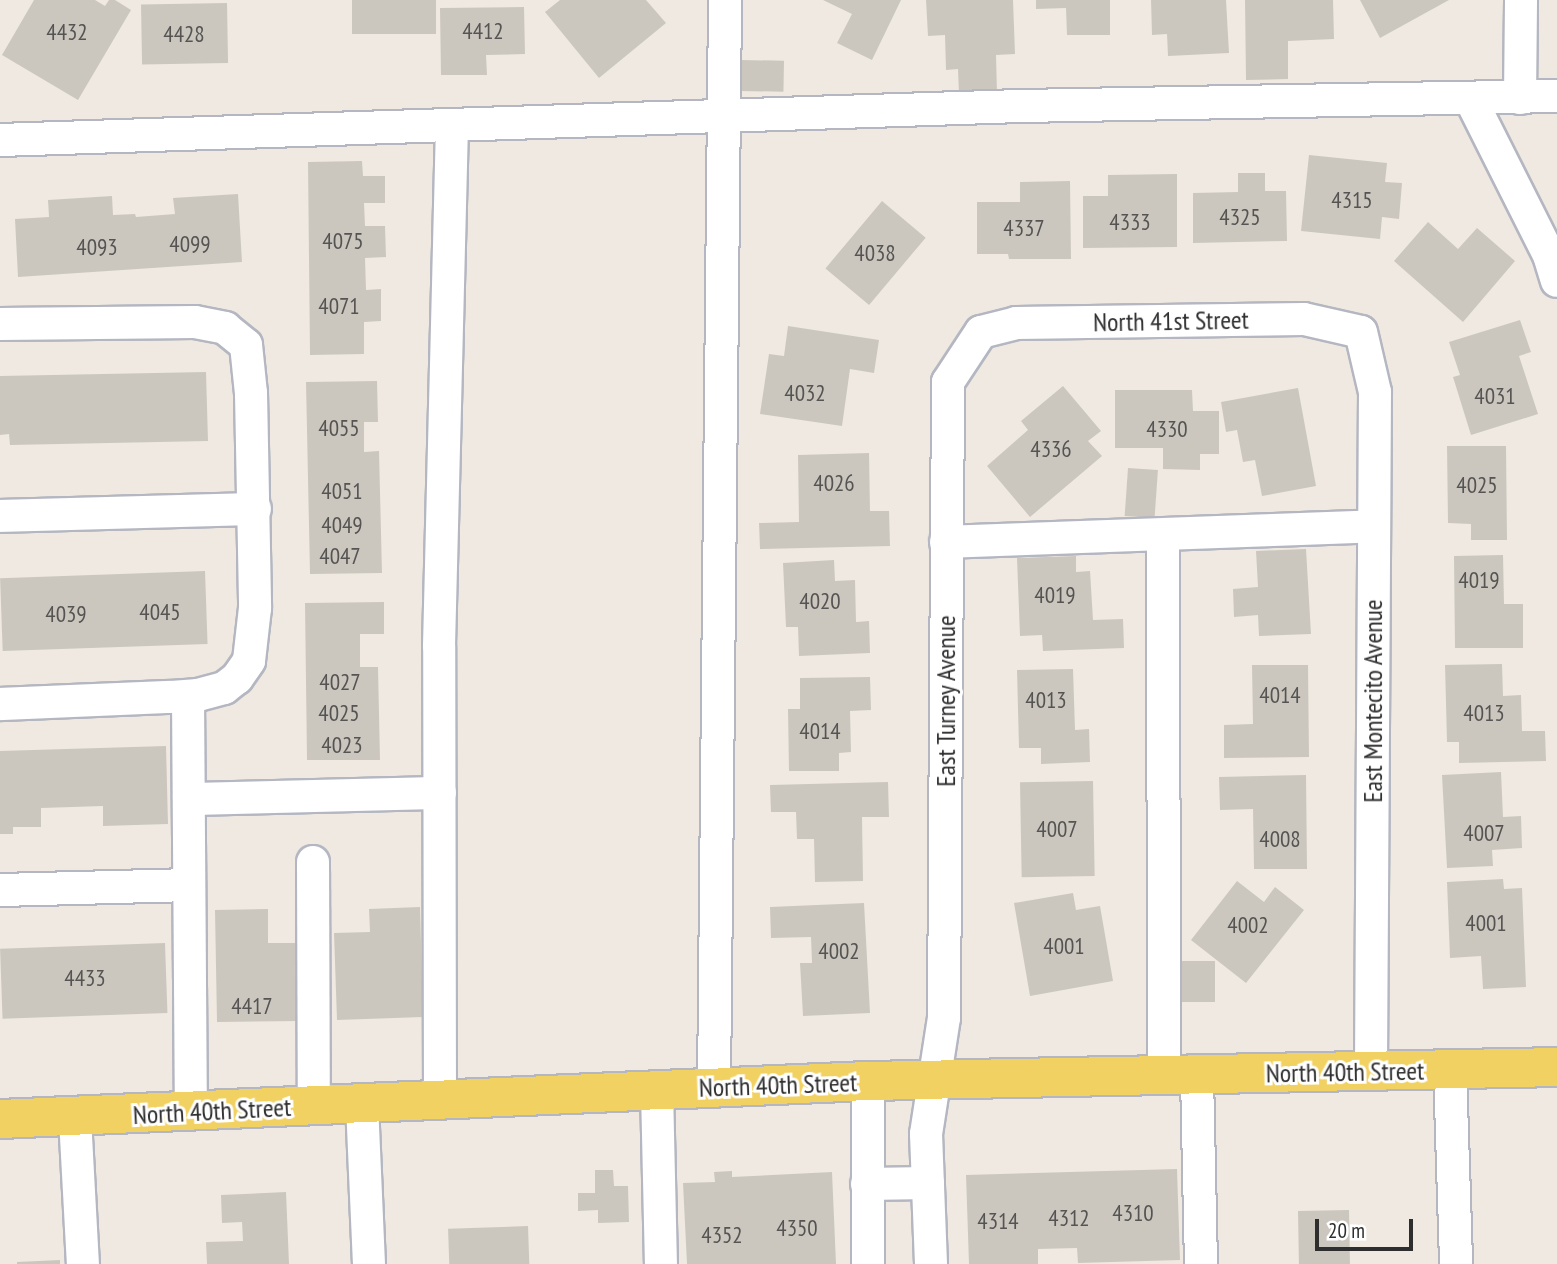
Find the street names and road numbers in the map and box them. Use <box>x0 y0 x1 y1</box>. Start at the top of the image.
street label: North 41st Street <box>1093 304 1249 338</box>
street label: East Montecito Avenue <box>1357 599 1389 803</box>
street label: East Turney Avenue <box>930 614 962 788</box>
street label: North 40th Street <box>1266 1055 1424 1089</box>
street label: North 40th Street <box>698 1067 858 1103</box>
street label: North 40th Street <box>132 1091 292 1131</box>

